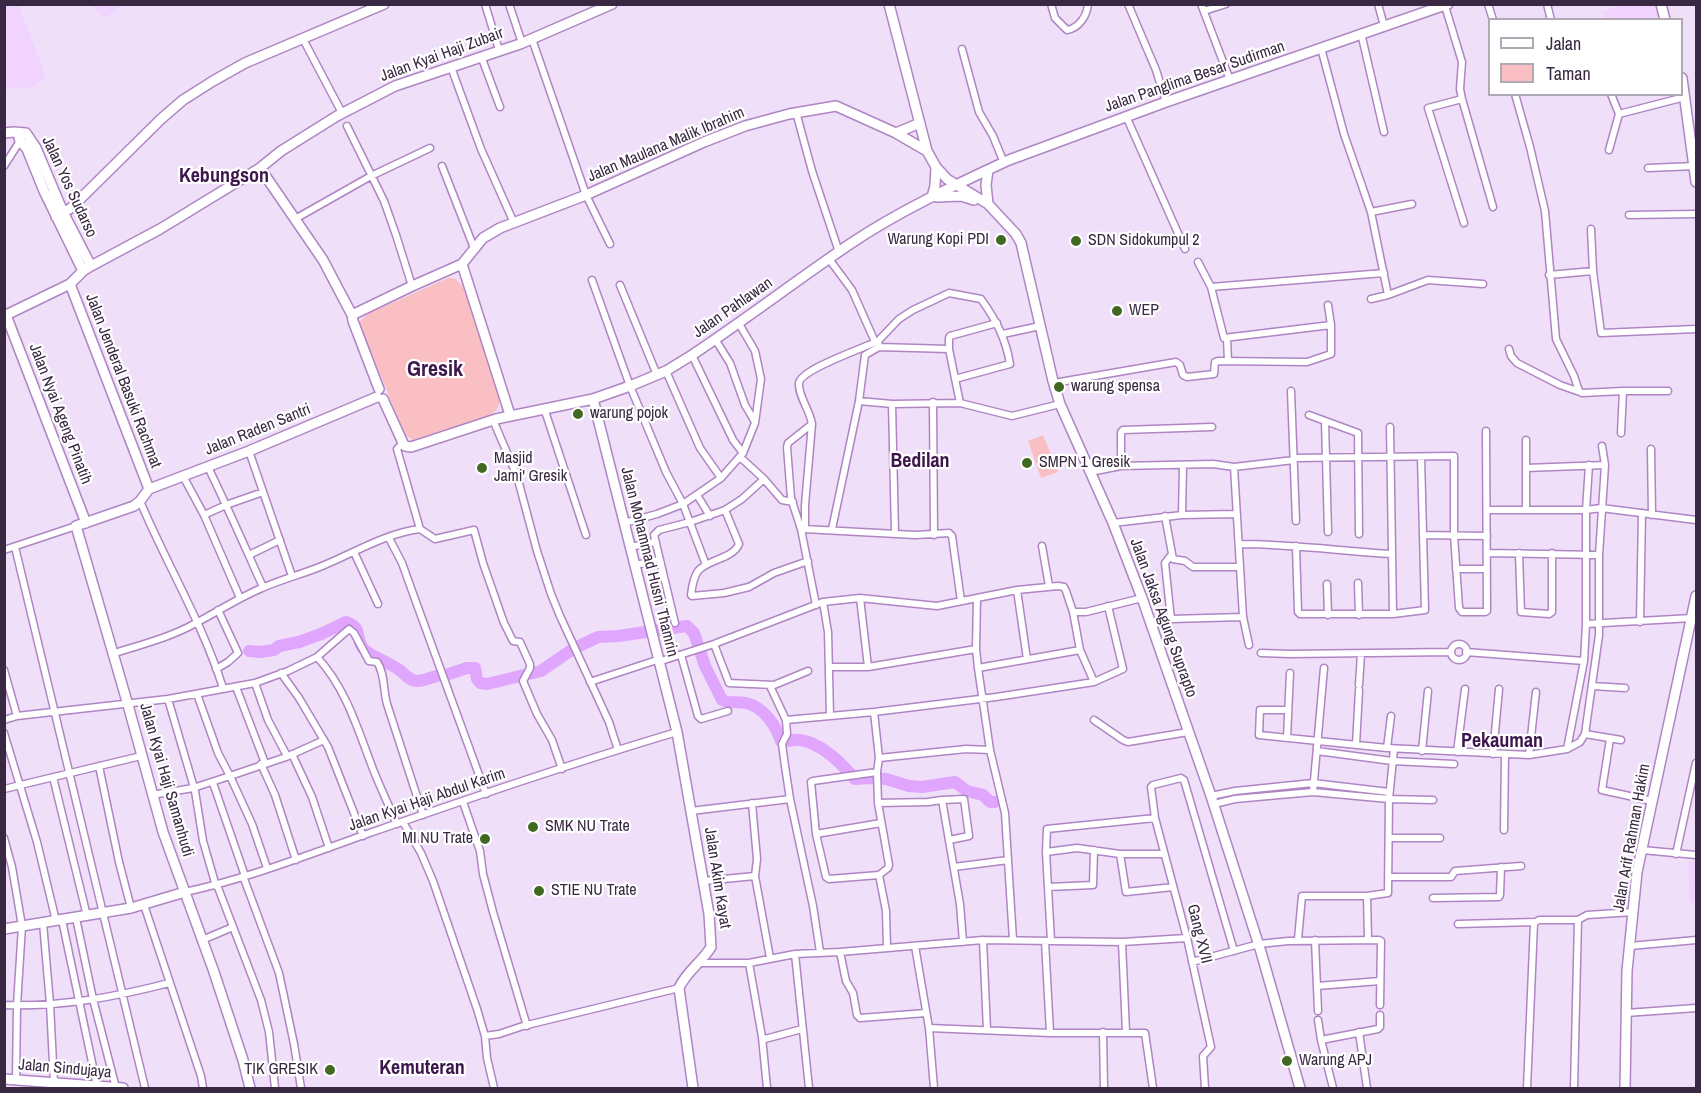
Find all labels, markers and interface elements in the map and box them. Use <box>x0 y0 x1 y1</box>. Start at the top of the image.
legend <box>1488 18 1683 96</box>
street label: Jalan Kyai Haji Zubair <box>378 24 506 86</box>
text: Jalan <box>1546 31 1581 56</box>
street label: Jalan Panglima Besar Sudirman <box>1103 37 1287 117</box>
text: Taman <box>1546 61 1591 86</box>
street label: Jalan Maulana Malik Ibrahim <box>585 103 747 187</box>
street label: Jalan Yos Sudarso <box>37 134 101 240</box>
district label: Kebungson <box>179 165 269 189</box>
place label: Warung Kopi PDI <box>887 230 989 250</box>
place label: SDN Sidokumpul 2 <box>1088 231 1200 251</box>
marker: Warung Kopi PDI <box>994 233 1008 247</box>
marker: SDN Sidokumpul 2 <box>1069 234 1083 248</box>
street label: Jalan Pahlawan <box>690 274 776 342</box>
street label: Jalan Jenderal Basuki Rachmat <box>81 291 165 471</box>
place label: WEP <box>1129 301 1159 321</box>
marker: WEP <box>1110 304 1124 318</box>
street label: Jalan Nyai Ageng Pinatih <box>24 341 96 487</box>
district label: Gresik <box>407 357 463 383</box>
place label: warung spensa <box>1071 377 1160 397</box>
marker: warung spensa <box>1052 380 1066 394</box>
street label: Jalan Raden Santri <box>202 400 314 460</box>
place label: warung pojok <box>590 404 668 424</box>
marker: warung pojok <box>571 407 585 421</box>
place label: Masjid Jami' Gresik <box>494 449 567 487</box>
district label: Bedilan <box>890 450 950 474</box>
place label: SMPN 1 Gresik <box>1039 453 1130 473</box>
marker: SMPN 1 Gresik <box>1020 456 1034 470</box>
marker: Masjid Jami' Gresik <box>475 461 489 475</box>
street label: Jalan Mohammad Husni Thamrin <box>616 465 682 659</box>
street label: Jalan Jaksa Agung Suprapto <box>1125 536 1201 700</box>
street label: Jalan Kyai Haji Samanhudi <box>135 701 197 859</box>
district label: Pekauman <box>1461 730 1543 754</box>
street label: Jalan Arif Rahman Hakim <box>1610 762 1654 914</box>
street label: Jalan Kyai Haji Abdul Karim <box>346 764 508 836</box>
place label: SMK NU Trate <box>545 817 630 837</box>
marker: SMK NU Trate <box>526 820 540 834</box>
street label: Jalan Akim Kayat <box>700 826 734 930</box>
place label: MI NU Trate <box>402 829 473 849</box>
marker: MI NU Trate <box>478 832 492 846</box>
place label: STIE NU Trate <box>551 881 637 901</box>
marker: STIE NU Trate <box>532 884 546 898</box>
street label: Gang XVII <box>1182 902 1216 966</box>
place label: Warung APJ <box>1299 1051 1372 1071</box>
marker: Warung APJ <box>1280 1054 1294 1068</box>
street label: Jalan Sindujaya <box>18 1055 112 1083</box>
district label: Kemuteran <box>379 1057 465 1081</box>
place label: TIK GRESIK <box>244 1060 318 1080</box>
marker: TIK GRESIK <box>323 1063 337 1077</box>

